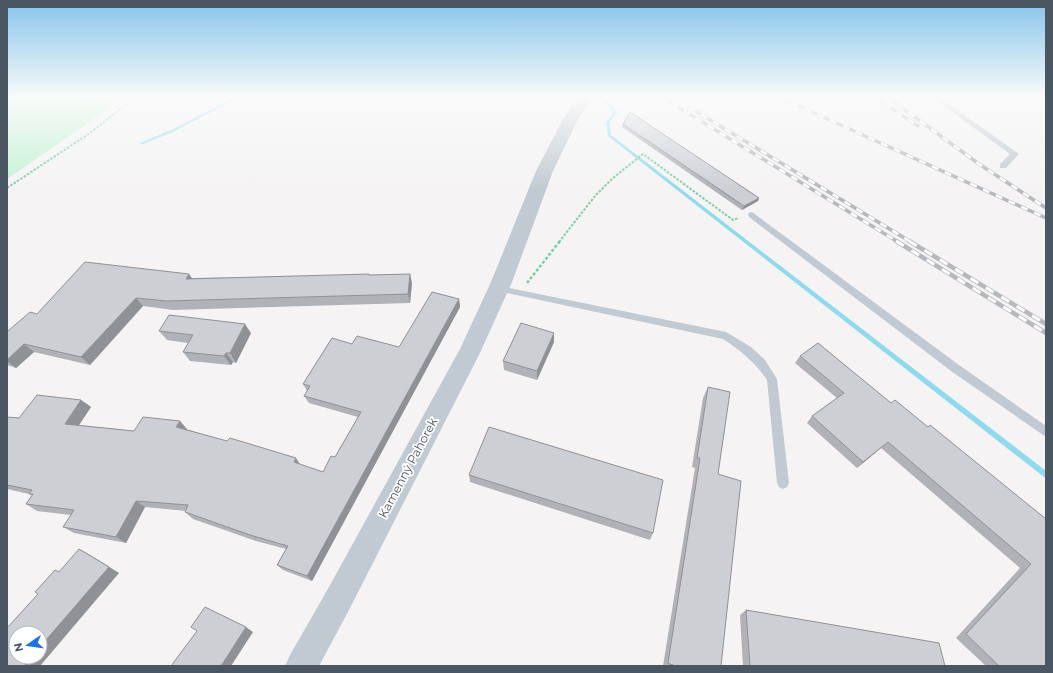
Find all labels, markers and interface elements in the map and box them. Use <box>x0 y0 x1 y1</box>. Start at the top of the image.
street label: Kamenný Pahorek <box>375 414 441 520</box>
north arrow <box>8 625 48 665</box>
text: N <box>10 641 26 653</box>

